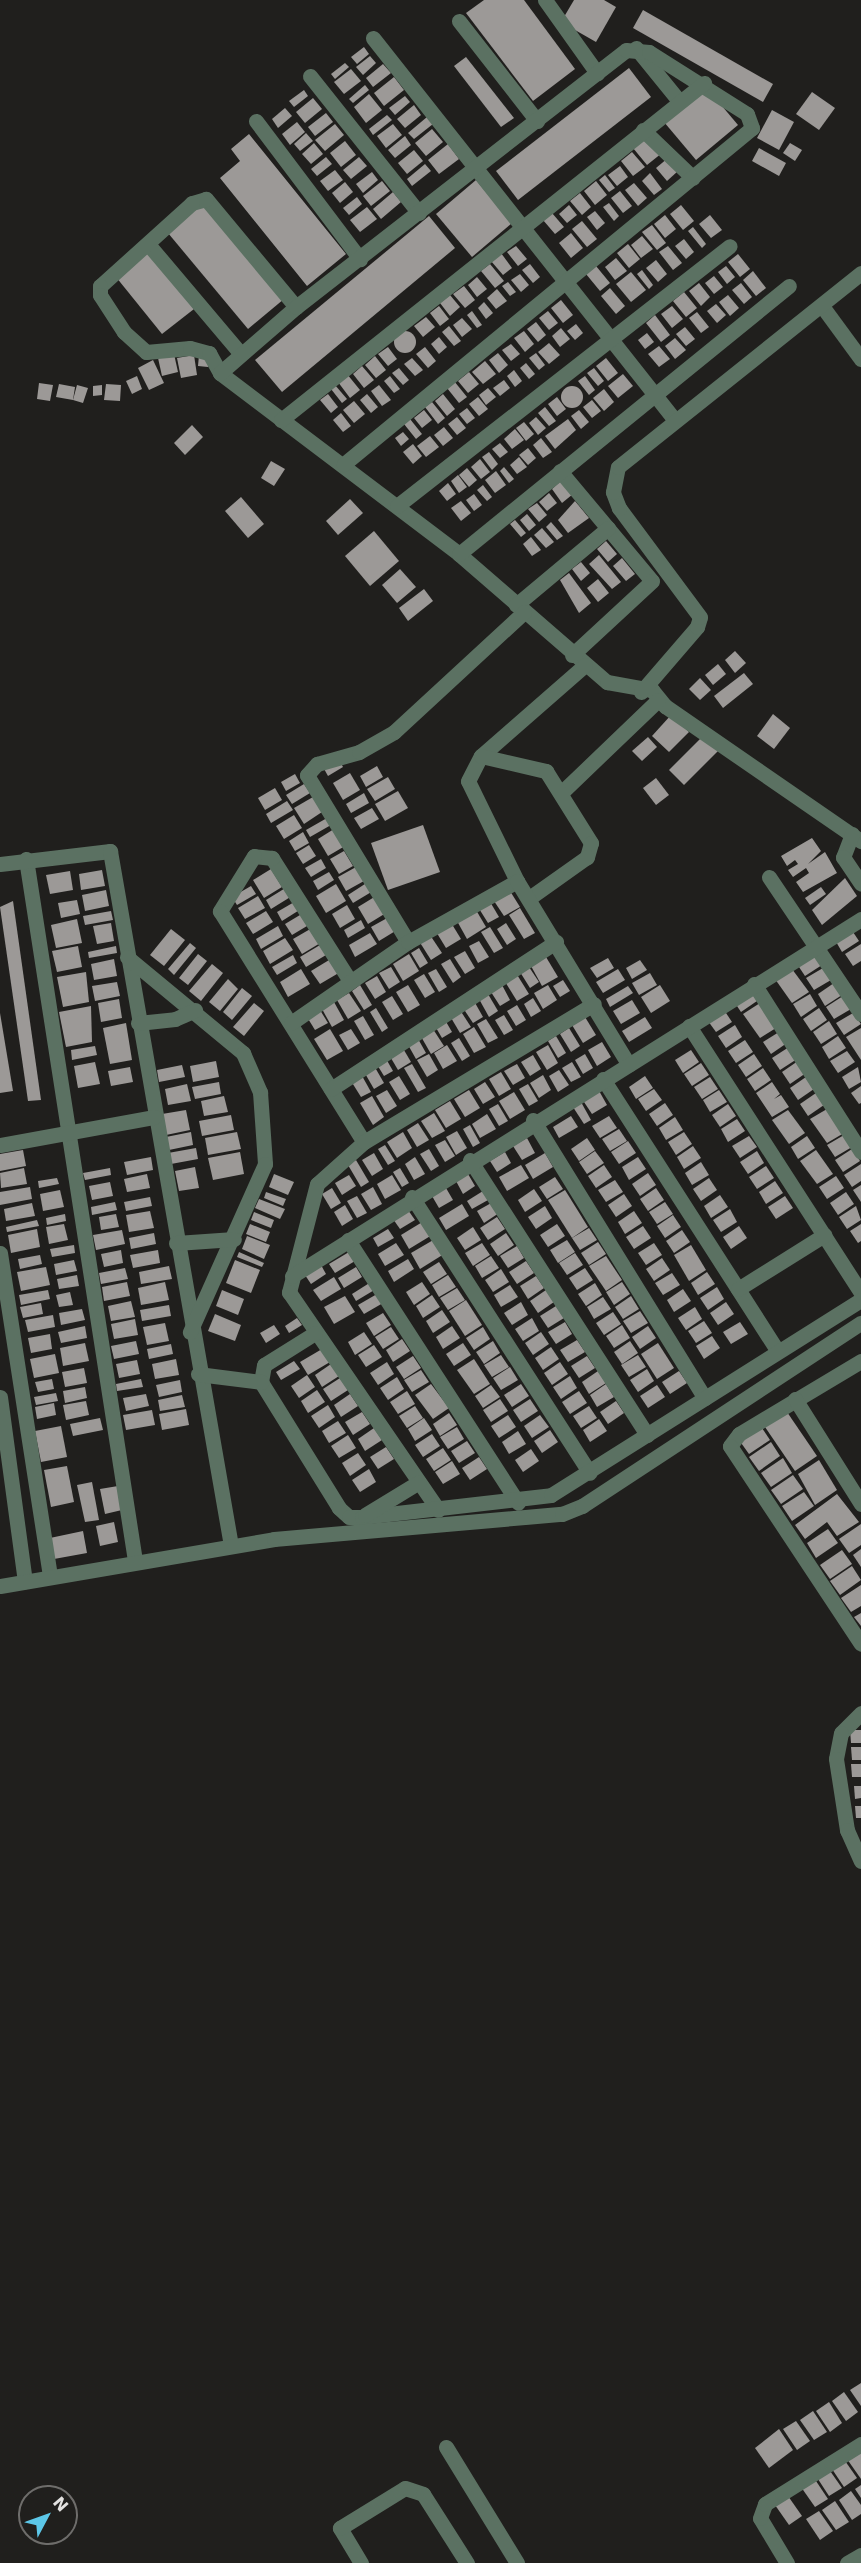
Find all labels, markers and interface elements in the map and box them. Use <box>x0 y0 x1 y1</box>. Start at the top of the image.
north arrow <box>18 2485 78 2545</box>
text: N <box>49 2493 72 2515</box>

